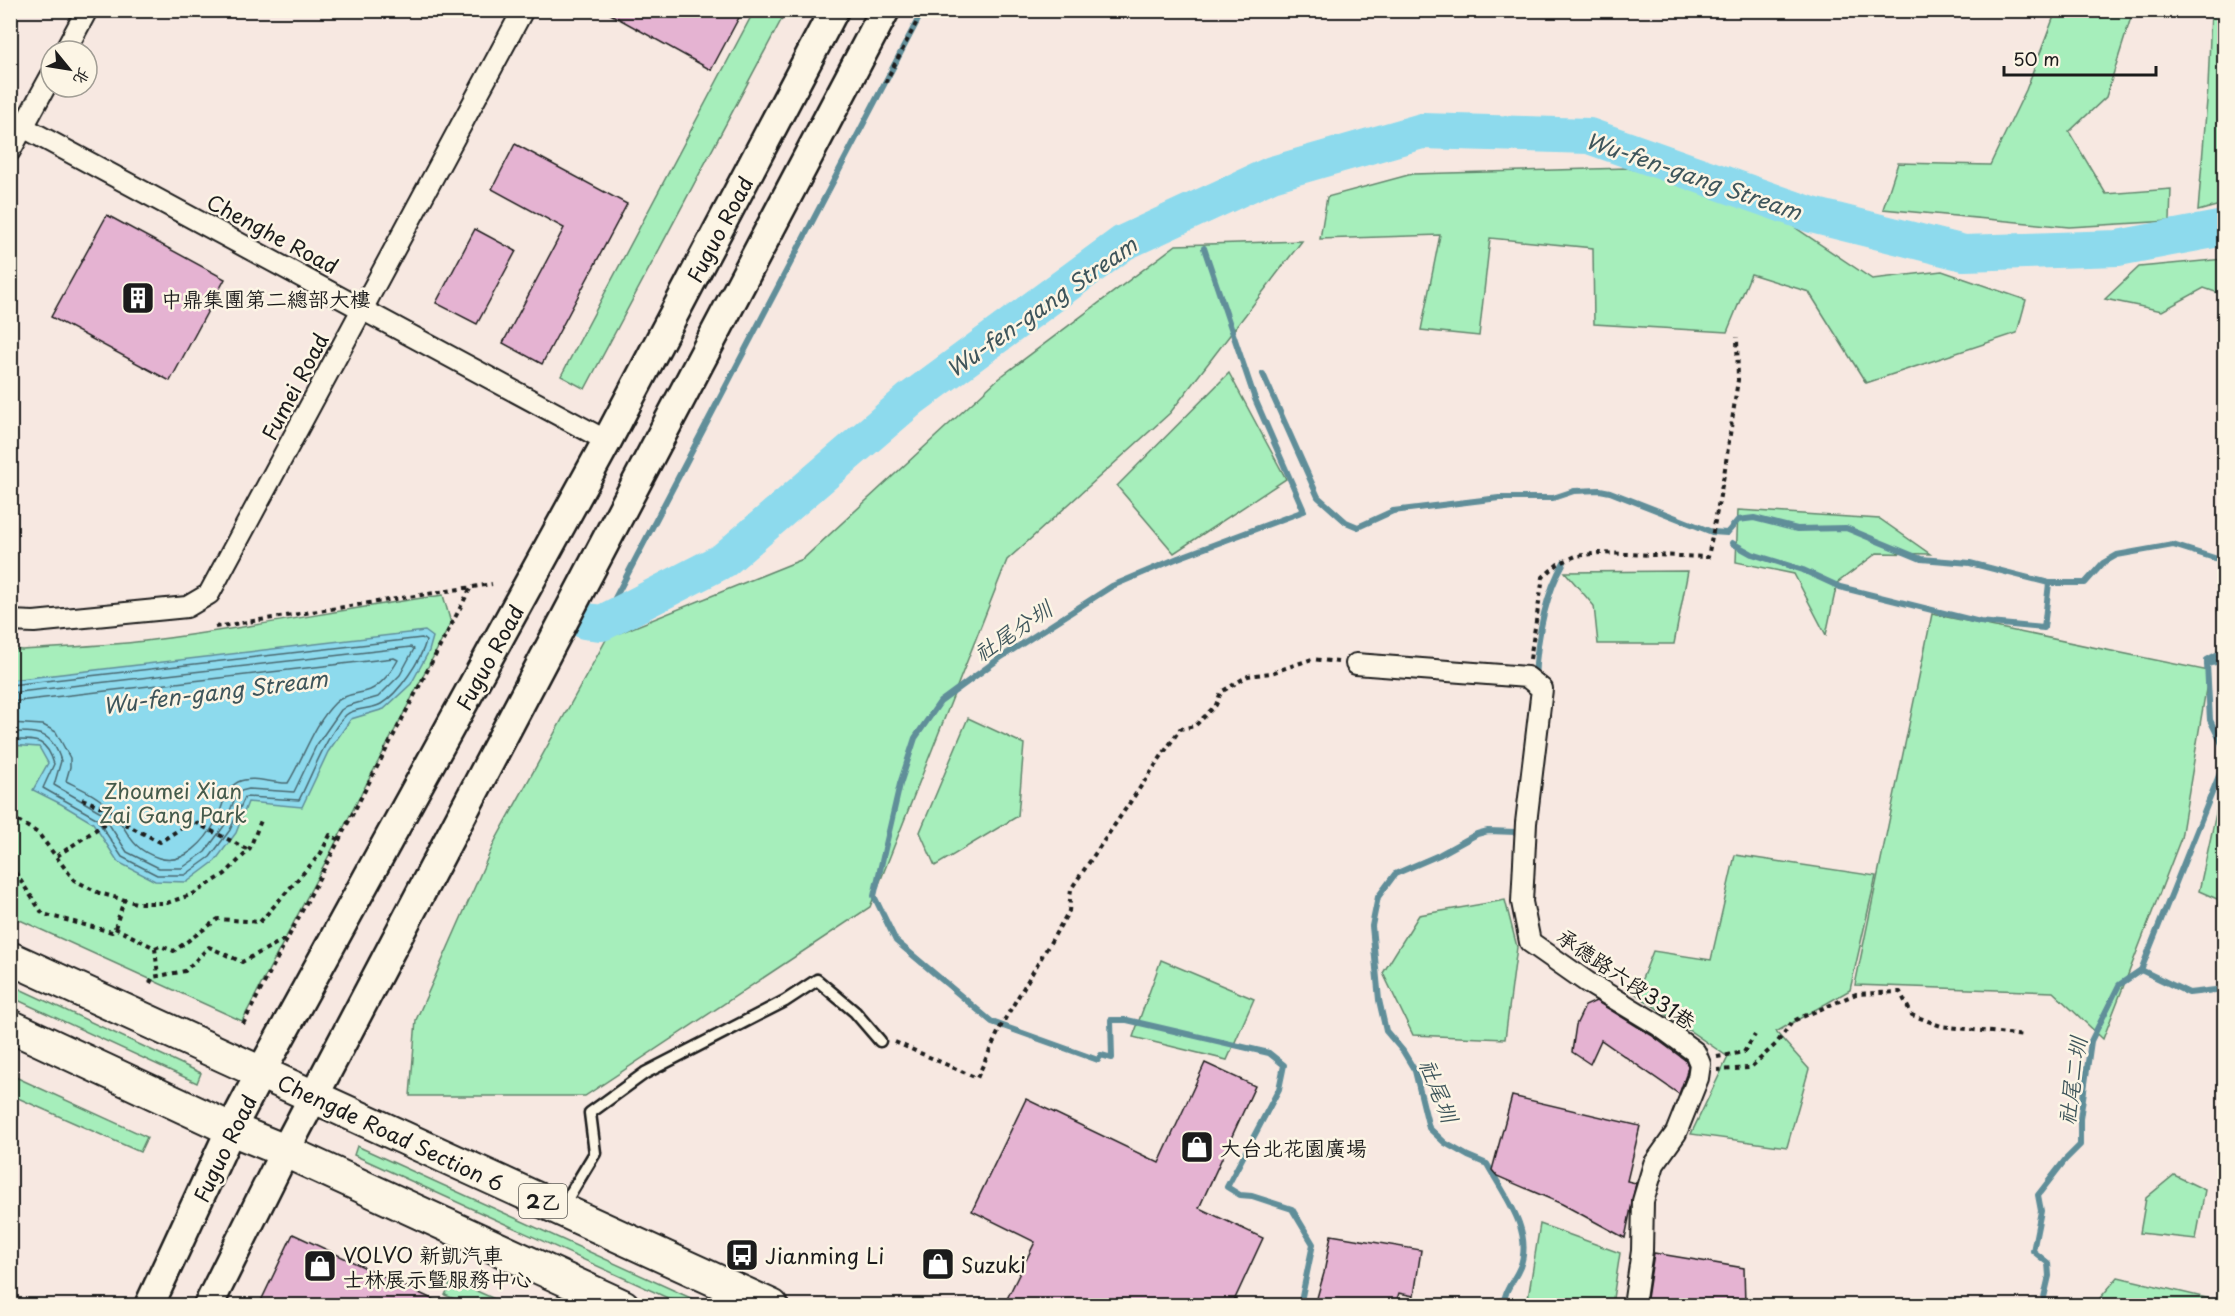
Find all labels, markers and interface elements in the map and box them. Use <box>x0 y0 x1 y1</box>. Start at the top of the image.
north arrow <box>39 39 99 99</box>
scale bar <box>2004 39 2156 77</box>
text: 50 m <box>2013 45 2060 72</box>
text: 北 <box>68 64 97 90</box>
water label: Wu-fen-gang Stream <box>1582 123 1807 228</box>
street label: Fuguo Road <box>678 170 760 288</box>
street label: Chenghe Road <box>202 185 344 281</box>
water label: Wu-fen-gang Stream <box>939 227 1144 384</box>
building icon: 中鼎集團第二總部大樓 <box>120 280 156 316</box>
place label: 中鼎集團第二總部大樓 <box>161 282 371 314</box>
street label: Fumei Road <box>252 327 336 445</box>
water label: 社尾分圳 <box>966 591 1059 668</box>
street label: Fuguo Road <box>447 598 531 716</box>
water label: Wu-fen-gang Stream <box>101 661 330 721</box>
park label: Zhoumei Xian Zai Gang Park <box>99 774 247 830</box>
street label: 承德路六段331巷 <box>1551 920 1703 1036</box>
water label: 社尾二圳 <box>2049 1033 2094 1127</box>
water label: 社尾圳 <box>1412 1053 1468 1129</box>
street label: Chengde Road Section 6 <box>273 1065 509 1199</box>
street label: Fuguo Road <box>184 1089 264 1207</box>
shop icon: 大台北花園廣場 <box>1179 1129 1215 1165</box>
place label: 大台北花園廣場 <box>1220 1131 1367 1163</box>
road number: 2乙 <box>519 1184 567 1218</box>
bus stop icon: Jianming Li <box>724 1237 760 1273</box>
place label: VOLVO 新凱汽車 士林展示暨服務中心 <box>343 1238 532 1294</box>
place label: Jianming Li <box>765 1239 884 1271</box>
shop icon: Suzuki <box>920 1246 956 1282</box>
shop icon: VOLVO 新凱汽車 士林展示暨服務中心 <box>302 1248 338 1284</box>
place label: Suzuki <box>961 1248 1026 1280</box>

